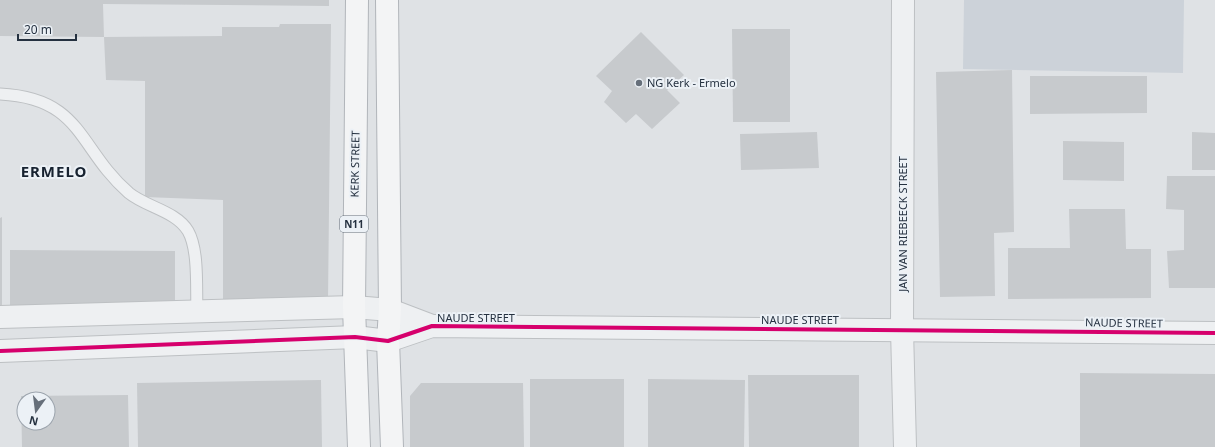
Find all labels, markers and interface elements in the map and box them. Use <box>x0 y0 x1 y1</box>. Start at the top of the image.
scale bar <box>18 16 76 42</box>
text: 20 m <box>24 21 52 38</box>
place label: NG Kerk - Ermelo <box>647 75 736 90</box>
marker: NG Kerk - Ermelo <box>634 78 644 88</box>
street label: KERK STREET <box>346 130 363 198</box>
street label: JAN VAN RIEBEECK STREET <box>895 156 910 293</box>
district label: ERMELO <box>21 161 87 181</box>
road number: N11 <box>340 216 368 232</box>
street label: NAUDE STREET <box>437 310 515 325</box>
street label: NAUDE STREET <box>761 312 839 327</box>
street label: NAUDE STREET <box>1085 314 1163 331</box>
north arrow <box>16 391 56 431</box>
text: N <box>27 413 40 430</box>

